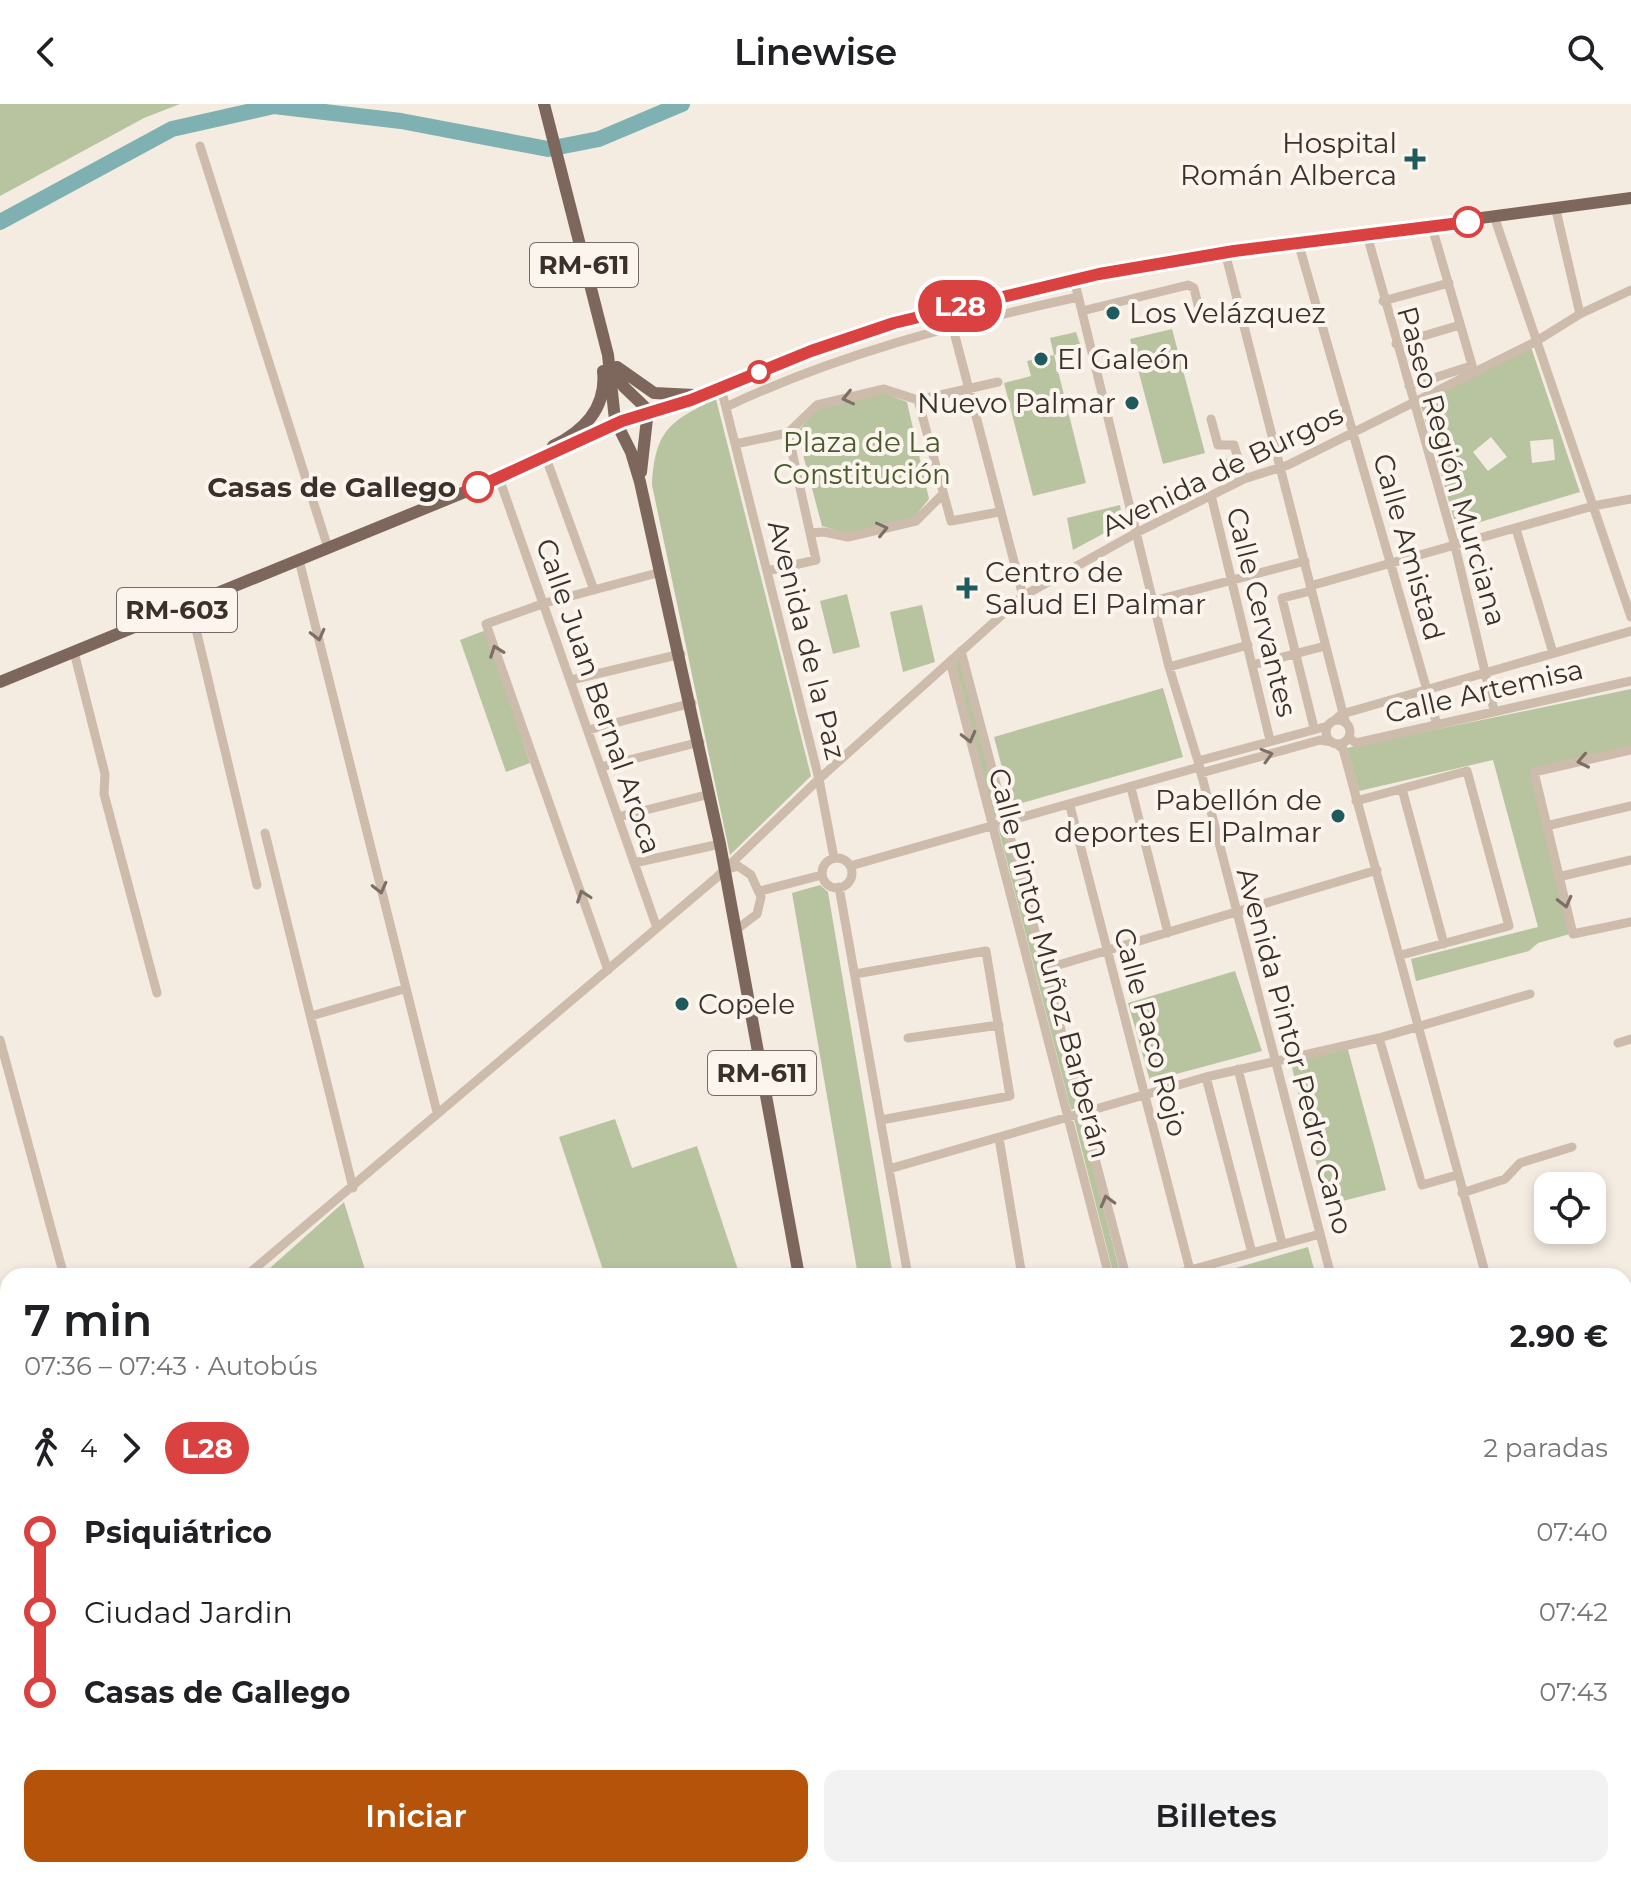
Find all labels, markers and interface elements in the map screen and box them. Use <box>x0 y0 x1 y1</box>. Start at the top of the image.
icon: back <box>24 30 68 74</box>
text: Linewise <box>734 30 897 74</box>
icon: search <box>1563 30 1607 74</box>
place label: Hospital Román Alberca <box>1180 126 1397 192</box>
marker: Hospital Román Alberca <box>1404 148 1426 170</box>
unlabelled marker <box>1453 207 1483 237</box>
road number: RM-611 <box>530 243 638 287</box>
line badge: L28 <box>914 280 1006 332</box>
text: L28 <box>934 289 986 323</box>
place label: Los Velázquez <box>1129 296 1326 330</box>
street label: Paseo Región Murciana <box>1390 302 1514 630</box>
marker: Los Velázquez <box>1104 304 1122 322</box>
place label: El Galeón <box>1057 342 1190 376</box>
marker: El Galeón <box>1032 350 1050 368</box>
unlabelled marker <box>748 361 770 383</box>
place label: Nuevo Palmar <box>917 386 1116 420</box>
one-way arrow <box>842 388 855 405</box>
marker: Nuevo Palmar <box>1123 394 1141 412</box>
street label: Avenida de Burgos <box>1096 397 1348 543</box>
park label: Plaza de La Constitución <box>773 425 951 491</box>
street label: Calle Amistad <box>1366 450 1452 644</box>
place label: Casas de Gallego <box>207 470 456 504</box>
marker: Casas de Gallego <box>463 472 493 502</box>
street label: Calle Cervantes <box>1220 504 1304 720</box>
street label: Avenida de la Paz <box>761 517 853 763</box>
one-way arrow <box>875 521 889 538</box>
street label: Calle Juan Bernal Aroca <box>529 534 669 858</box>
place label: Centro de Salud El Palmar <box>985 555 1206 621</box>
marker: Centro de Salud El Palmar <box>956 577 978 599</box>
road number: RM-603 <box>117 588 237 632</box>
one-way arrow <box>309 628 326 642</box>
one-way arrow <box>489 645 506 659</box>
street label: Calle Artemisa <box>1382 652 1586 730</box>
one-way arrow <box>960 730 977 744</box>
one-way arrow <box>1259 748 1273 764</box>
one-way arrow <box>1576 752 1590 769</box>
street label: Calle Pintor Muñoz Barberán <box>981 764 1119 1162</box>
place label: Pabellón de deportes El Palmar <box>1054 783 1322 849</box>
marker: Pabellón de deportes El Palmar <box>1329 807 1347 825</box>
street label: Avenida Pintor Pedro Cano <box>1230 864 1360 1238</box>
one-way arrow <box>370 881 387 894</box>
one-way arrow <box>576 890 592 904</box>
one-way arrow <box>1555 895 1572 909</box>
street label: Calle Paco Rojo <box>1107 924 1195 1140</box>
place label: Copele <box>698 987 795 1021</box>
marker: Copele <box>673 995 691 1013</box>
road number: RM-611 <box>708 1051 816 1095</box>
map controls <box>1534 1172 1606 1244</box>
button: locate <box>1534 1172 1606 1244</box>
one-way arrow <box>1099 1194 1116 1208</box>
text: 7 min <box>24 1293 152 1347</box>
text: 2.90 € <box>1510 1318 1608 1355</box>
text: 07:36 – 07:43 · Autobús <box>24 1350 317 1382</box>
icon: walk <box>24 1426 68 1470</box>
icon: forward <box>109 1426 153 1470</box>
text: L28 <box>181 1431 233 1465</box>
text: 4 <box>80 1432 97 1464</box>
text: 2 paradas <box>1483 1432 1608 1464</box>
text: Psiquiátrico <box>84 1514 272 1551</box>
text: 07:40 <box>1536 1516 1608 1548</box>
text: Ciudad Jardin <box>84 1594 293 1631</box>
text: 07:42 <box>1539 1596 1608 1628</box>
text: Casas de Gallego <box>84 1674 350 1711</box>
text: 07:43 <box>1539 1676 1608 1708</box>
button: Iniciar <box>24 1770 808 1862</box>
button: Billetes <box>824 1770 1608 1862</box>

